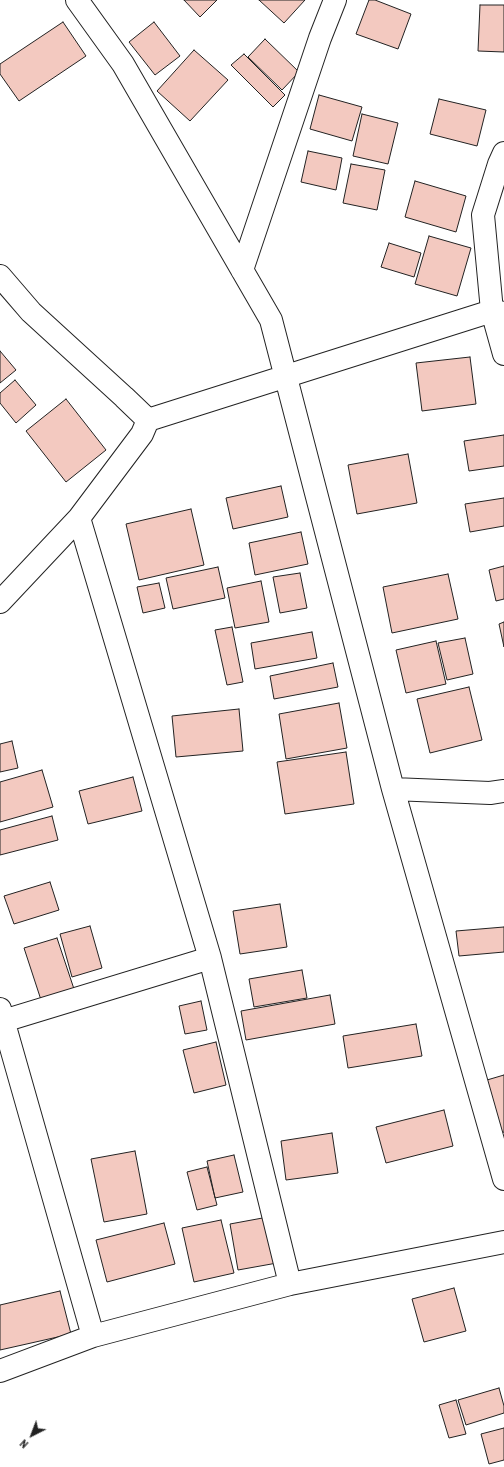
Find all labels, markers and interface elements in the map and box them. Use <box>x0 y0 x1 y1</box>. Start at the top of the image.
north arrow <box>12 1415 52 1455</box>
text: N <box>17 1437 31 1451</box>

